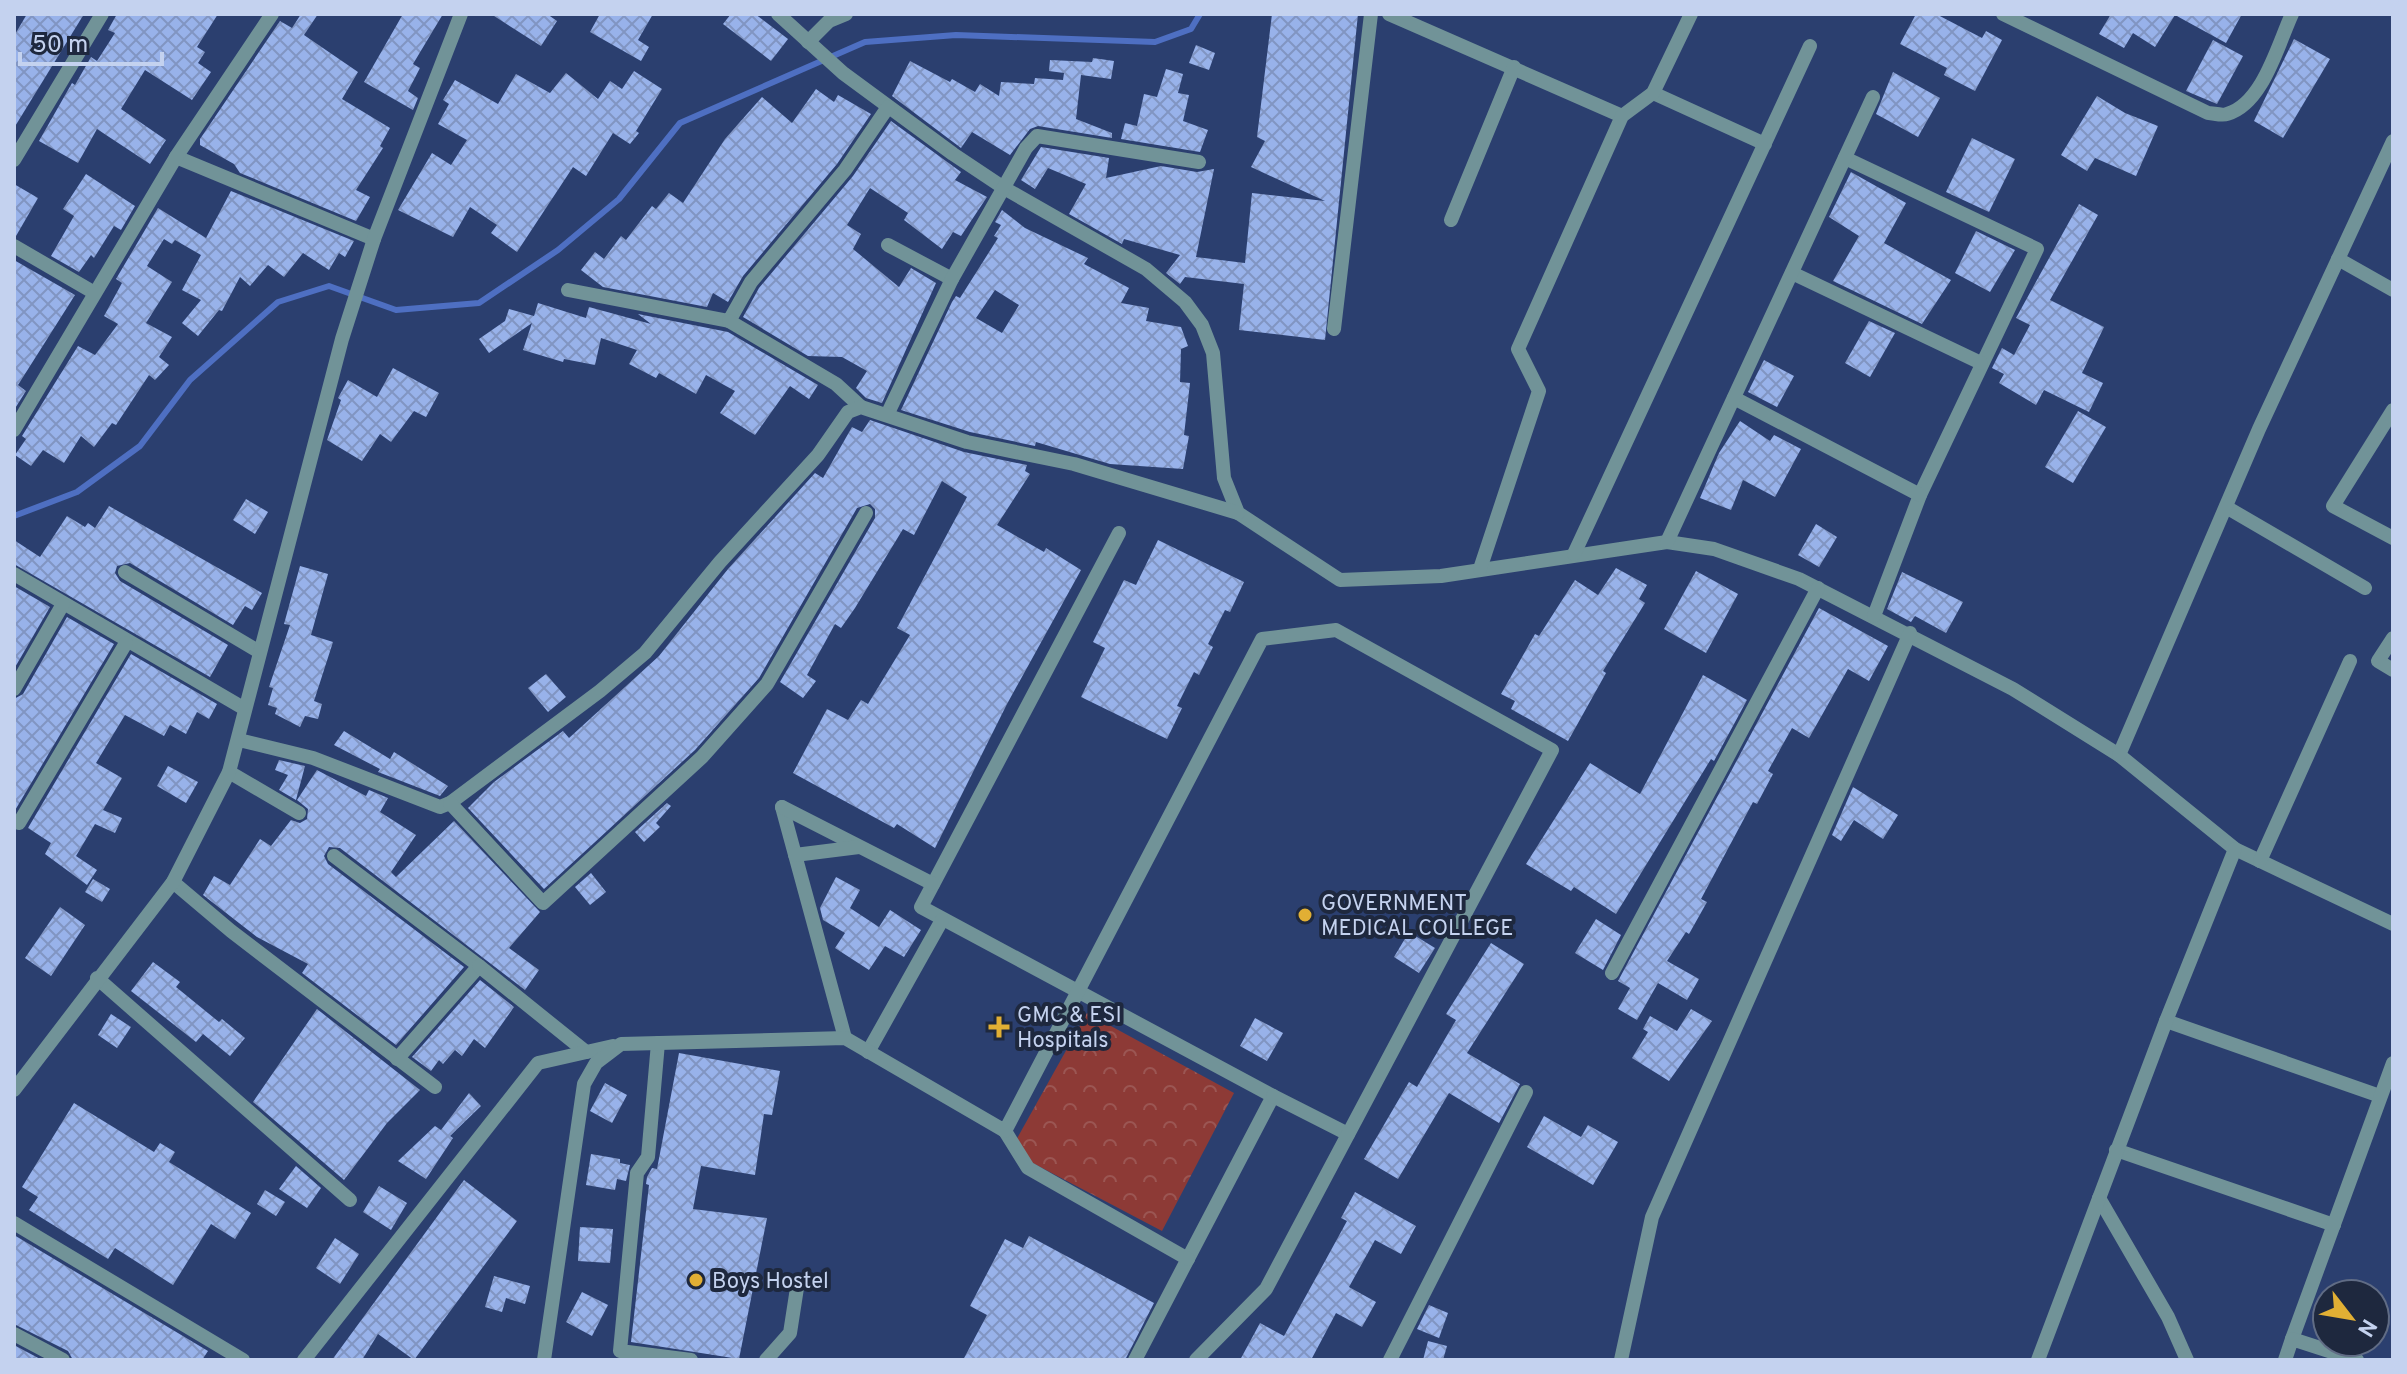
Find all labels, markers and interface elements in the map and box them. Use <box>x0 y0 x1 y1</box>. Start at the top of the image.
scale bar <box>20 16 162 66</box>
text: 50 m <box>32 31 88 61</box>
place label: GOVERNMENT MEDICAL COLLEGE <box>1321 891 1513 943</box>
marker: GOVERNMENT MEDICAL COLLEGE <box>1296 906 1314 924</box>
place label: GMC & ESI Hospitals <box>1017 1003 1122 1055</box>
marker: GMC & ESI Hospitals <box>988 1016 1010 1038</box>
place label: Boys Hostel <box>712 1269 829 1296</box>
marker: Boys Hostel <box>687 1271 705 1289</box>
north arrow <box>2311 1278 2391 1358</box>
text: N <box>2350 1313 2382 1341</box>

